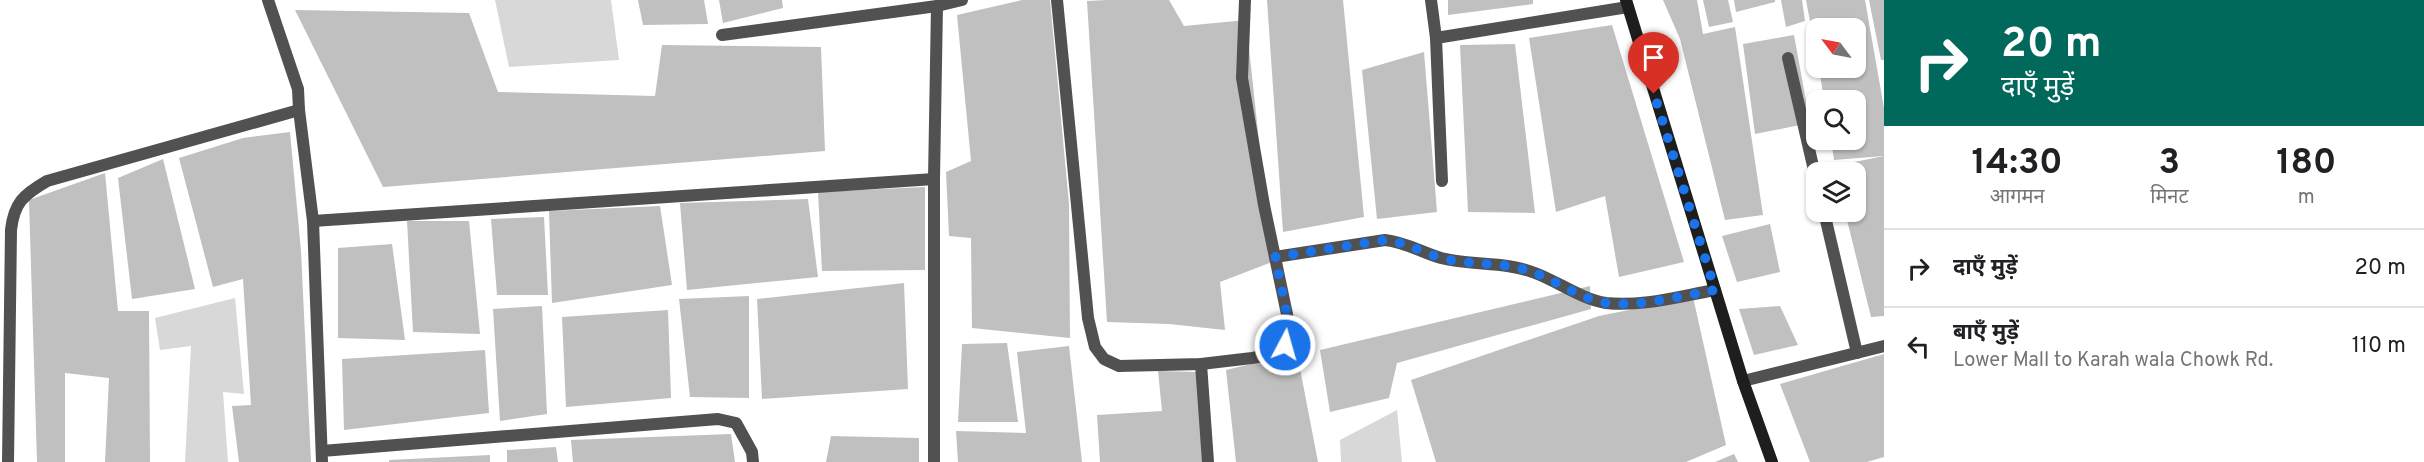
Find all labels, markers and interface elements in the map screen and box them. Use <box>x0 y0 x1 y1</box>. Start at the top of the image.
north arrow <box>1806 18 1866 78</box>
map controls <box>1806 18 1866 222</box>
text: 20 m <box>2001 19 2102 72</box>
icon: right <box>1902 24 1980 102</box>
pin <box>1628 32 1679 94</box>
icon: arrive <box>1637 41 1670 74</box>
text: दाएँ मुड़ें <box>2001 71 2074 105</box>
button: search <box>1806 90 1866 150</box>
text: 14:30 <box>1972 141 2063 187</box>
text: 3 <box>2159 141 2180 187</box>
text: 180 <box>2276 141 2336 187</box>
button: layers <box>1806 162 1866 222</box>
text: आगमन <box>1990 185 2045 211</box>
text: मिनट <box>2150 185 2189 211</box>
text: m <box>2298 185 2315 211</box>
icon: right <box>1902 252 1935 285</box>
text: दाएँ मुड़ें <box>1953 255 2018 282</box>
text: 20 m <box>2355 255 2406 282</box>
position arrow <box>1253 313 1317 377</box>
text: बाएँ मुड़ें <box>1953 320 2019 347</box>
icon: left <box>1902 330 1935 363</box>
text: 110 m <box>2352 333 2406 360</box>
text: Lower Mall to Karah wala Chowk Rd. <box>1953 348 2273 374</box>

